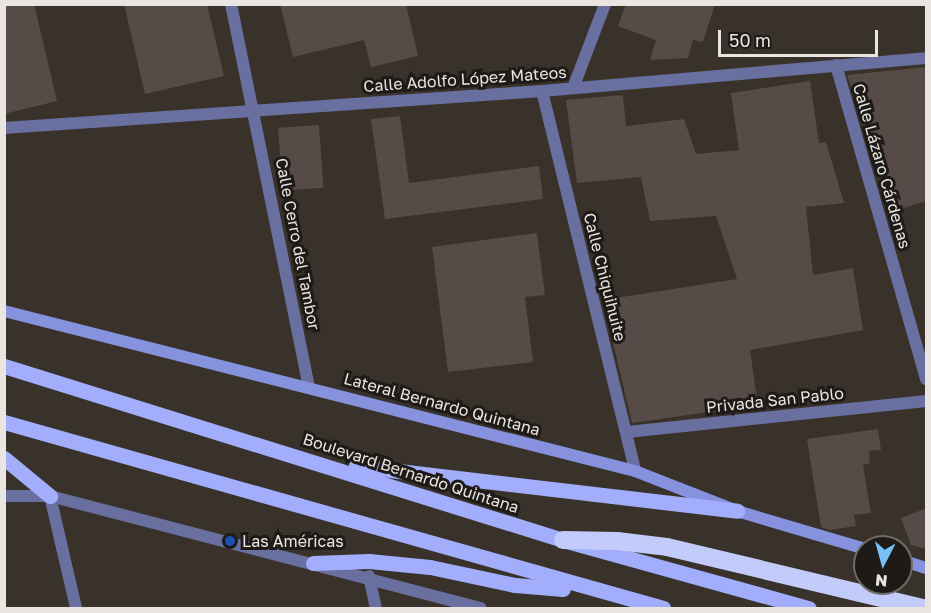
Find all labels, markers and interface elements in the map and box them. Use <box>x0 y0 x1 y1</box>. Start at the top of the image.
scale bar <box>721 18 882 56</box>
text: 50 m <box>729 29 771 51</box>
street label: Calle Adolfo López Mateos <box>363 62 567 96</box>
street label: Calle Lázaro Cárdenas <box>849 81 915 251</box>
street label: Calle Cerro del Tambor <box>272 156 324 332</box>
street label: Calle Chiquihuite <box>580 211 630 343</box>
street label: Lateral Bernardo Quintana <box>342 369 542 439</box>
street label: Privada San Pablo <box>705 383 845 417</box>
street label: Boulevard Bernardo Quintana <box>301 429 521 517</box>
place label: Las Américas <box>242 531 344 551</box>
marker: Las Américas <box>223 534 237 548</box>
north arrow <box>853 535 913 595</box>
text: N <box>874 570 888 591</box>

